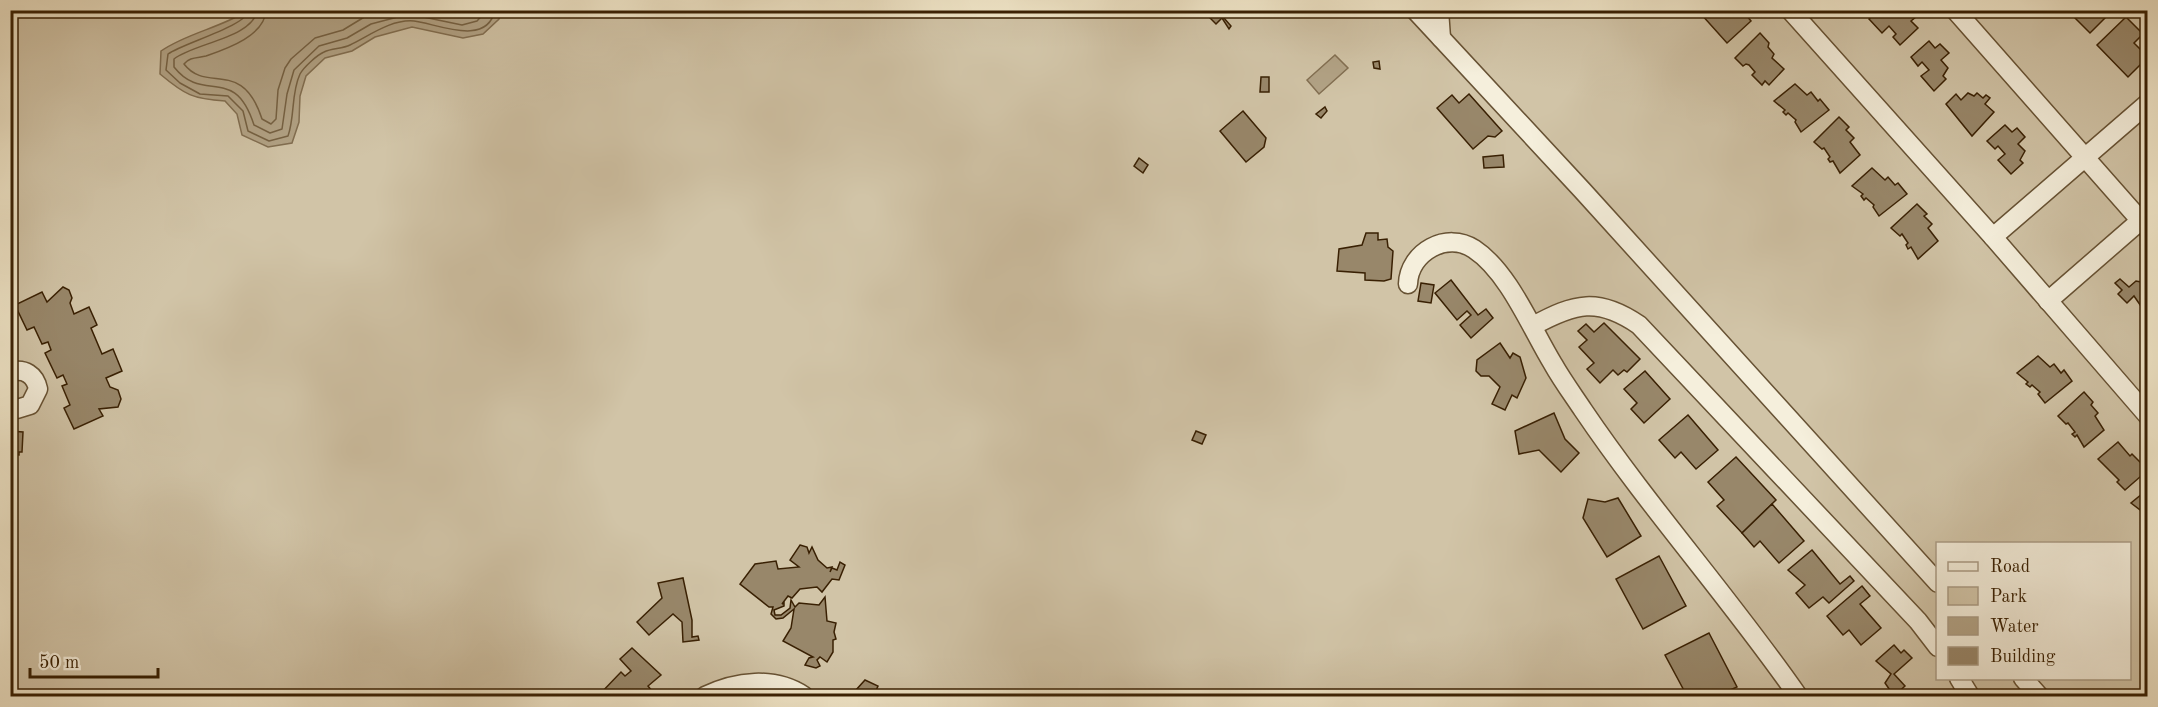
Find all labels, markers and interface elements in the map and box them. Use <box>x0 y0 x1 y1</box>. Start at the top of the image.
legend <box>1936 542 2131 680</box>
text: Road <box>1990 558 2030 576</box>
text: Park <box>1990 588 2027 606</box>
text: Water <box>1990 618 2039 636</box>
scale bar <box>30 641 158 679</box>
text: Building <box>1990 648 2056 666</box>
text: 50 m <box>39 654 79 672</box>

